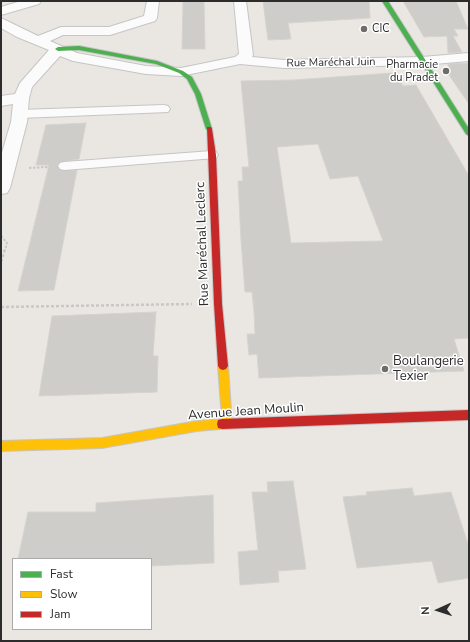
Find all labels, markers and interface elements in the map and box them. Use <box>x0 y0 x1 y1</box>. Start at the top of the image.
place label: CIC <box>372 22 390 36</box>
marker: CIC <box>359 24 369 34</box>
street label: Rue Maréchal Juin <box>286 56 376 70</box>
place label: Pharmacie du Pradet <box>386 58 438 84</box>
marker: Pharmacie du Pradet <box>441 66 451 76</box>
street label: Rue Maréchal Leclerc <box>193 182 213 306</box>
place label: Boulangerie Texier <box>393 354 464 385</box>
marker: Boulangerie Texier <box>380 364 390 374</box>
street label: Avenue Jean Moulin <box>187 400 305 424</box>
legend <box>12 558 152 630</box>
text: Fast <box>50 566 73 582</box>
text: Slow <box>50 586 78 602</box>
north arrow <box>418 590 458 630</box>
text: Jam <box>50 606 71 622</box>
text: N <box>418 606 433 615</box>

